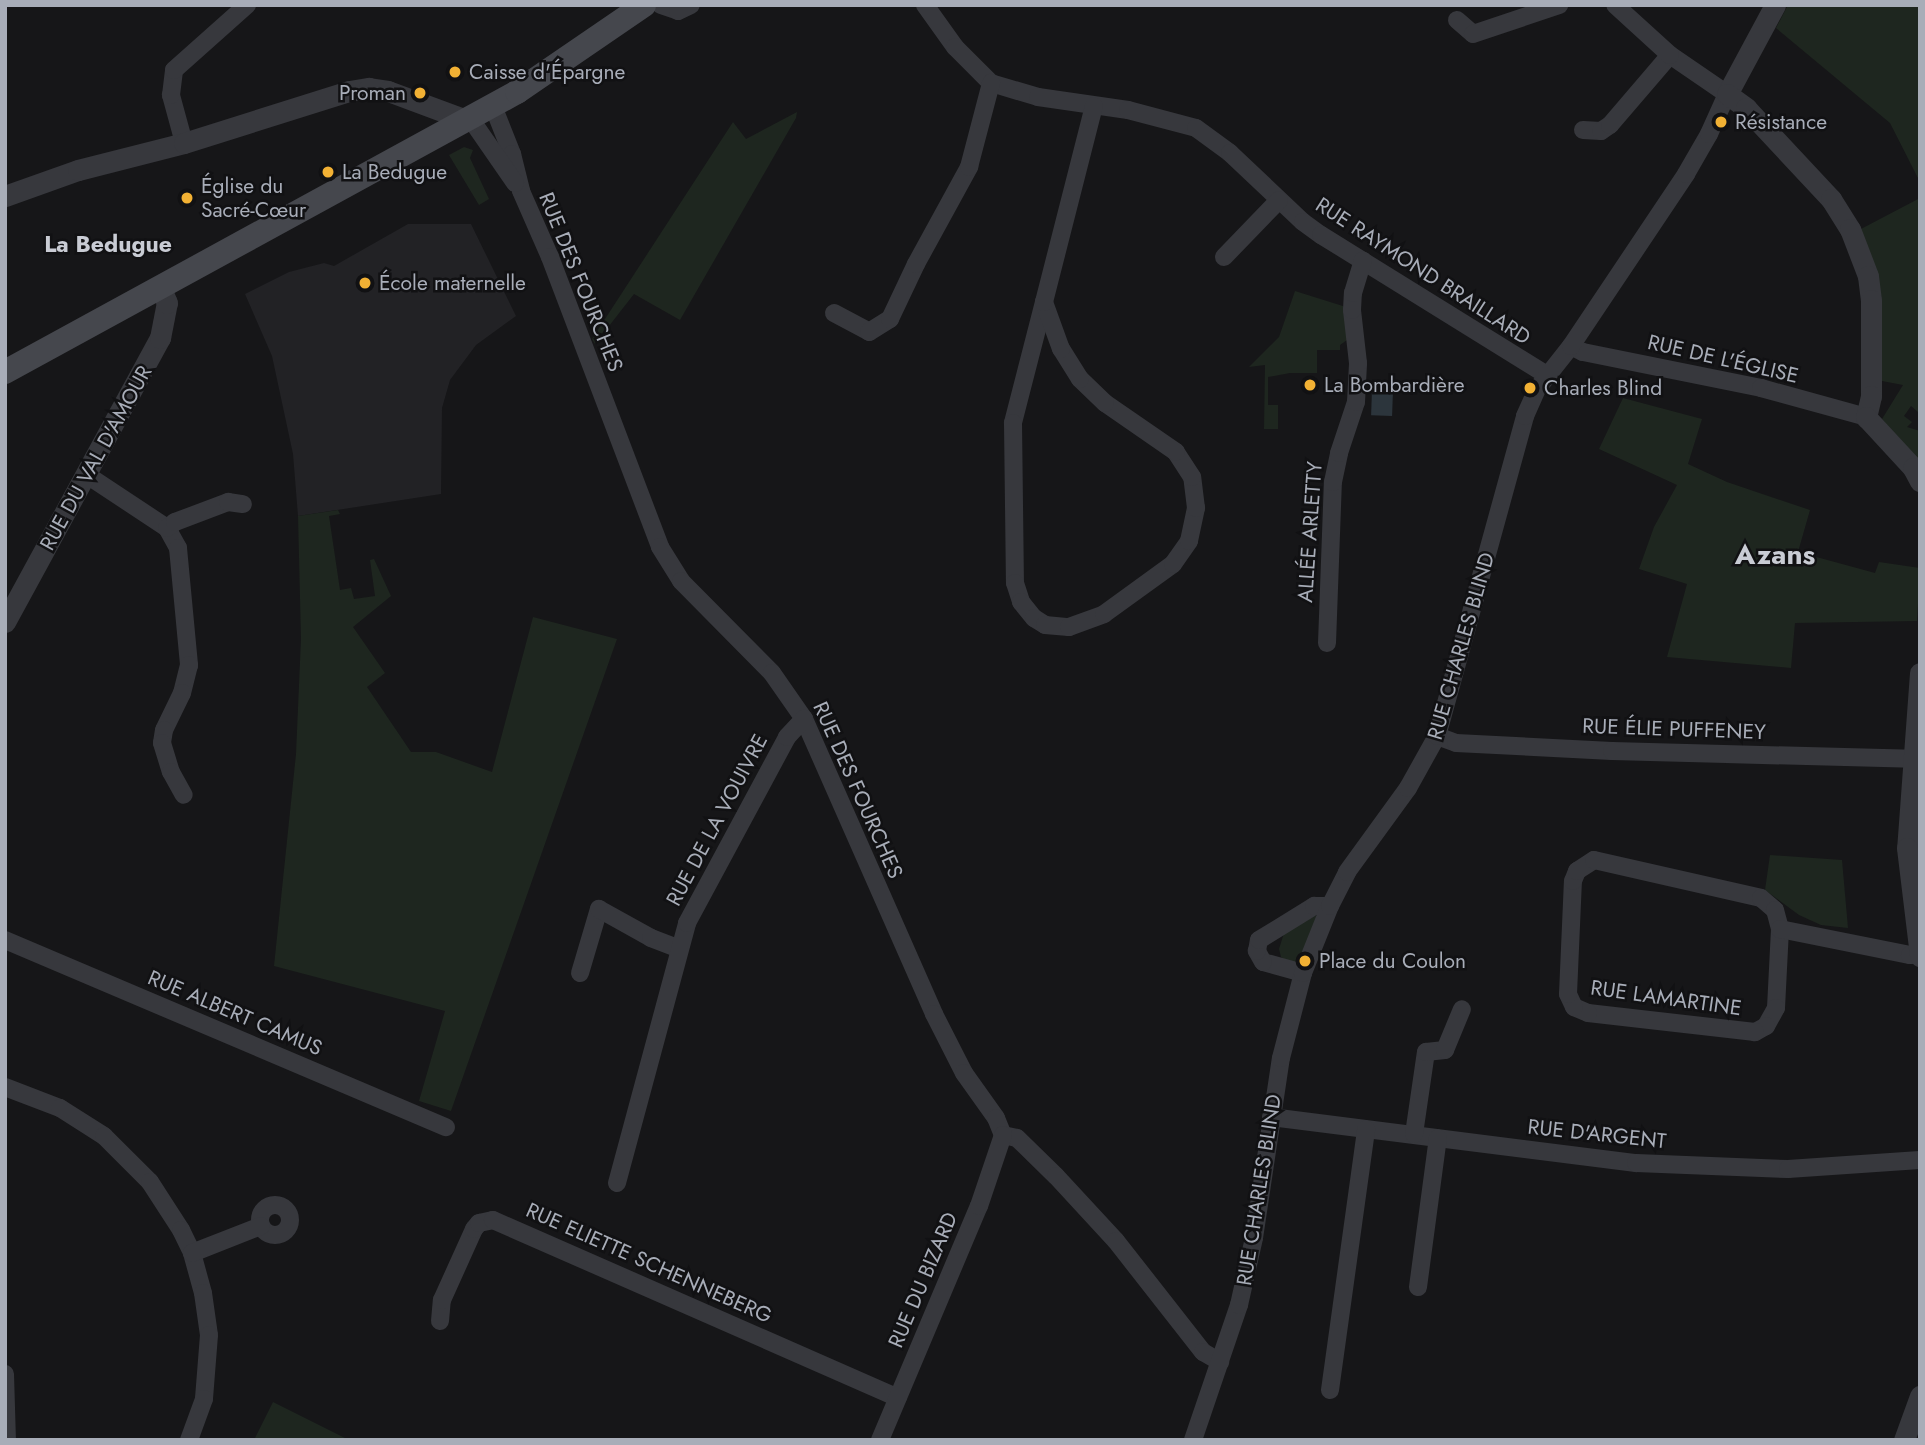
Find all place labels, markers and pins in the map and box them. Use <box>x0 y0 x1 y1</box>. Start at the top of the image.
place label: Caisse d'Épargne <box>469 59 625 85</box>
marker: Caisse d'Épargne <box>447 64 463 80</box>
place label: Proman <box>339 80 406 106</box>
marker: Proman <box>412 85 428 101</box>
place label: Résistance <box>1735 109 1827 135</box>
marker: Résistance <box>1713 114 1729 130</box>
place label: La Bedugue <box>342 159 447 185</box>
marker: La Bedugue <box>320 164 336 180</box>
place label: Église du Sacré-Cœur <box>201 173 306 223</box>
marker: Église du Sacré-Cœur <box>179 190 195 206</box>
place label: École maternelle <box>379 270 526 296</box>
marker: École maternelle <box>357 275 373 291</box>
place label: La Bombardière <box>1324 372 1465 398</box>
place label: Charles Blind <box>1544 375 1662 401</box>
marker: La Bombardière <box>1302 377 1318 393</box>
marker: Charles Blind <box>1522 380 1538 396</box>
place label: Place du Coulon <box>1319 948 1466 974</box>
marker: Place du Coulon <box>1297 953 1313 969</box>

